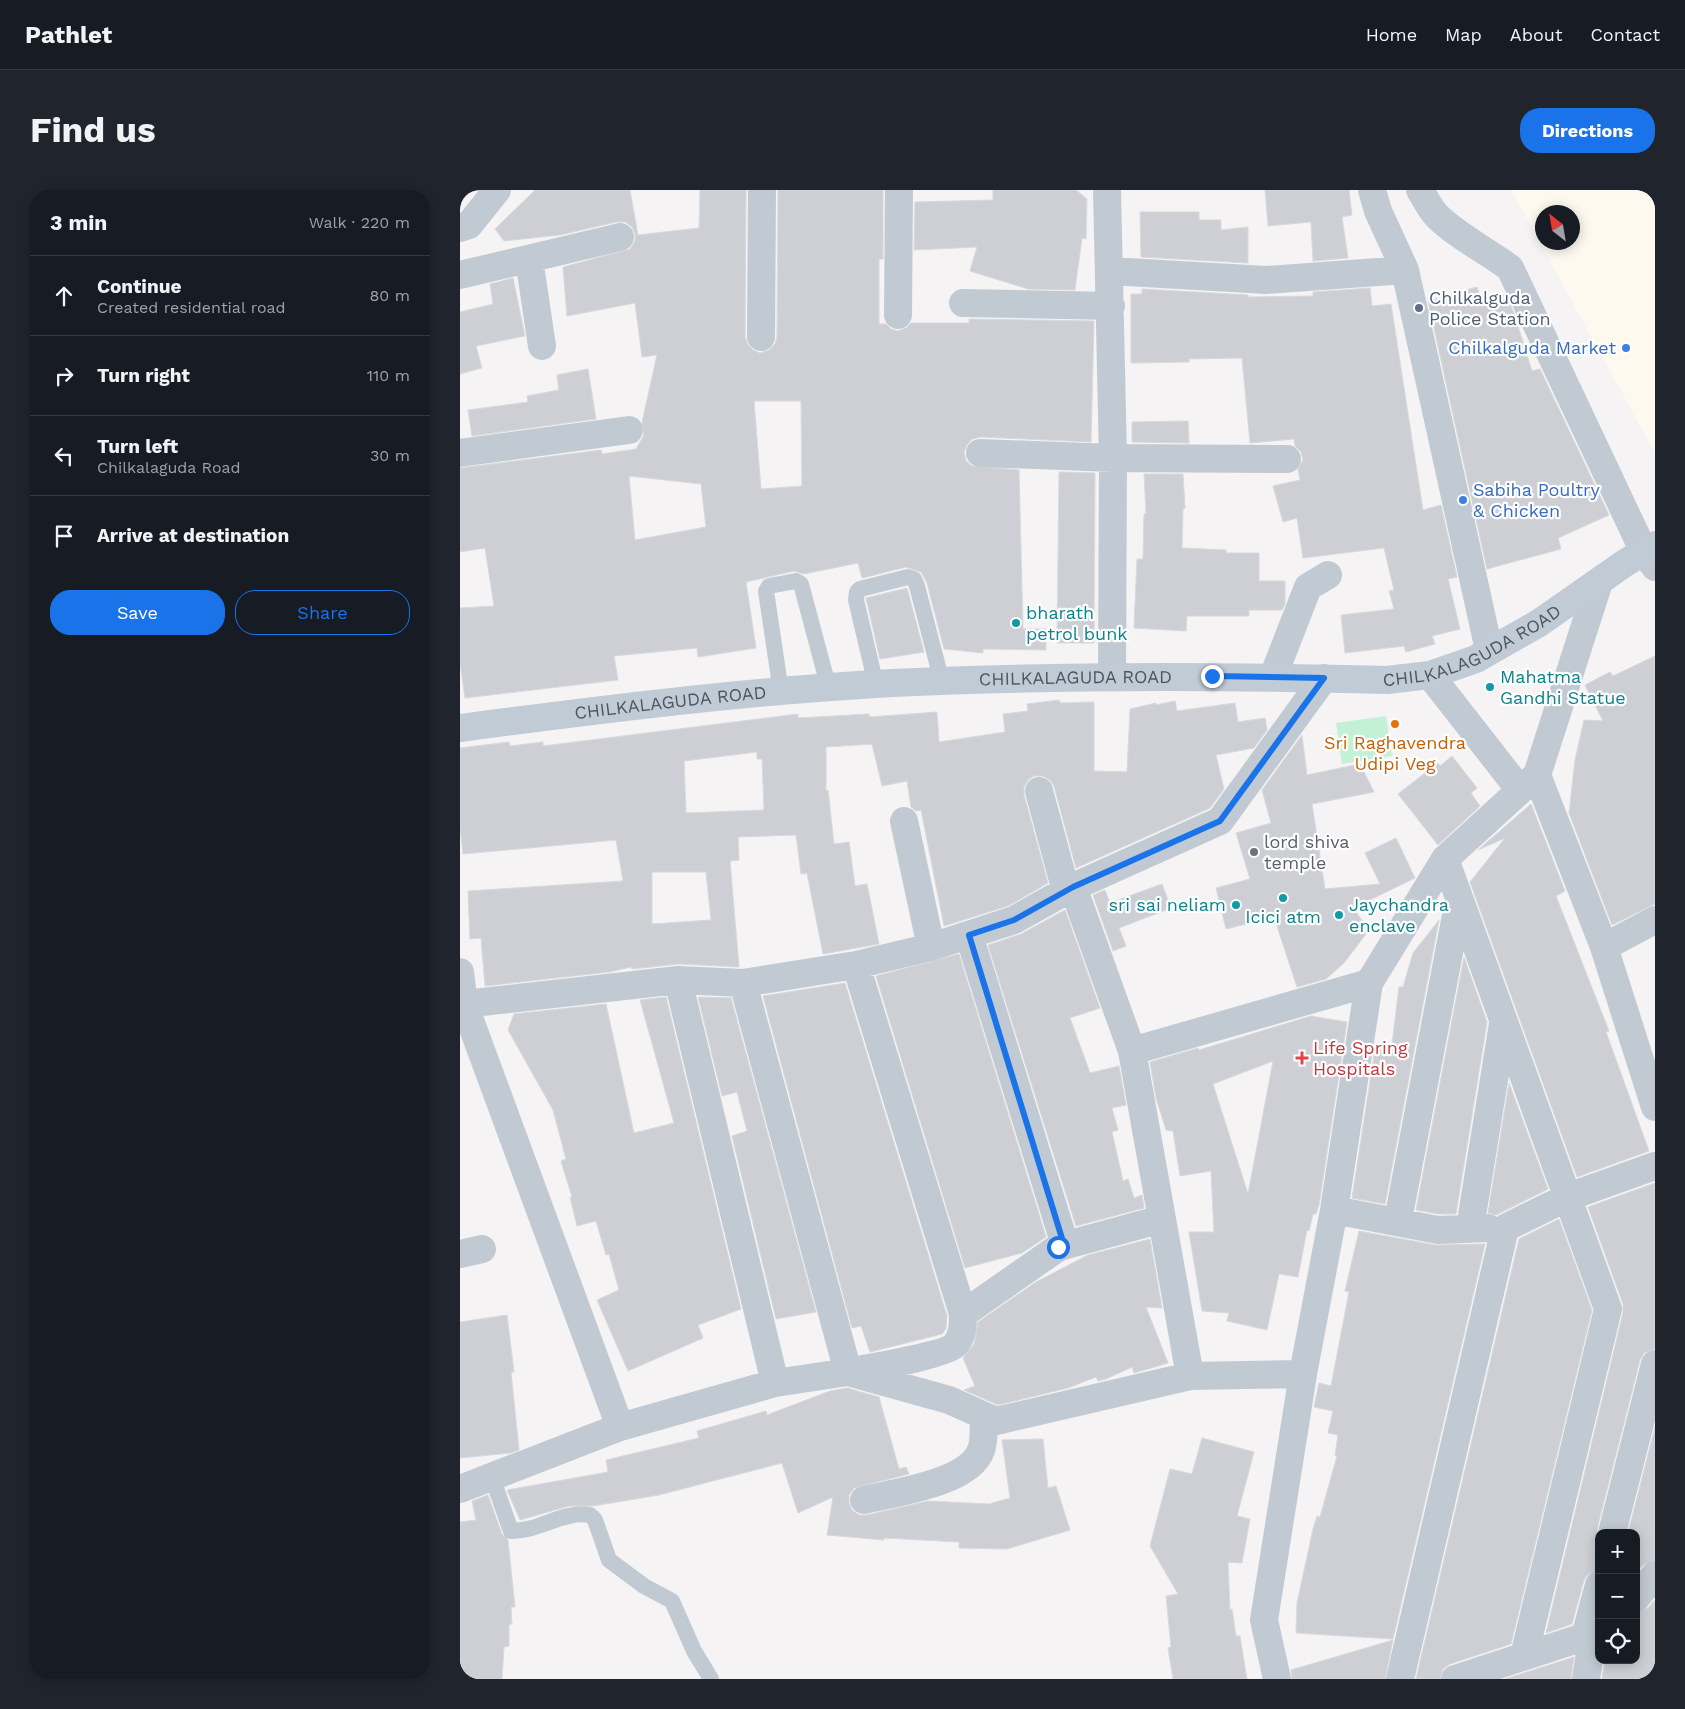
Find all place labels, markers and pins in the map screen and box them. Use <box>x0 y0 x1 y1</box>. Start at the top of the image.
place label: Chilkalguda Police Station <box>1429 287 1551 329</box>
marker: Chilkalguda Police Station <box>1413 302 1425 314</box>
place label: Chilkalguda Market <box>1448 337 1616 358</box>
marker: Chilkalguda Market <box>1620 342 1632 354</box>
place label: Sabiha Poultry & Chicken <box>1473 479 1600 521</box>
marker: Sabiha Poultry & Chicken <box>1457 494 1469 506</box>
place label: bharath petrol bunk <box>1026 602 1128 644</box>
marker: bharath petrol bunk <box>1010 617 1022 629</box>
place label: Mahatma Gandhi Statue <box>1500 666 1626 708</box>
marker: Mahatma Gandhi Statue <box>1484 681 1496 693</box>
marker: Sri Raghavendra Udipi Veg <box>1389 718 1401 730</box>
place label: Sri Raghavendra Udipi Veg <box>1324 732 1466 774</box>
place label: lord shiva temple <box>1264 831 1350 873</box>
marker: lord shiva temple <box>1248 846 1260 858</box>
marker: Icici atm <box>1277 892 1289 904</box>
place label: sri sai neliam <box>1108 894 1226 915</box>
place label: Jaychandra enclave <box>1349 894 1449 936</box>
marker: sri sai neliam <box>1230 899 1242 911</box>
place label: Icici atm <box>1245 906 1321 927</box>
marker: Jaychandra enclave <box>1333 909 1345 921</box>
place label: Life Spring Hospitals <box>1313 1037 1408 1079</box>
marker: Life Spring Hospitals <box>1295 1051 1309 1065</box>

